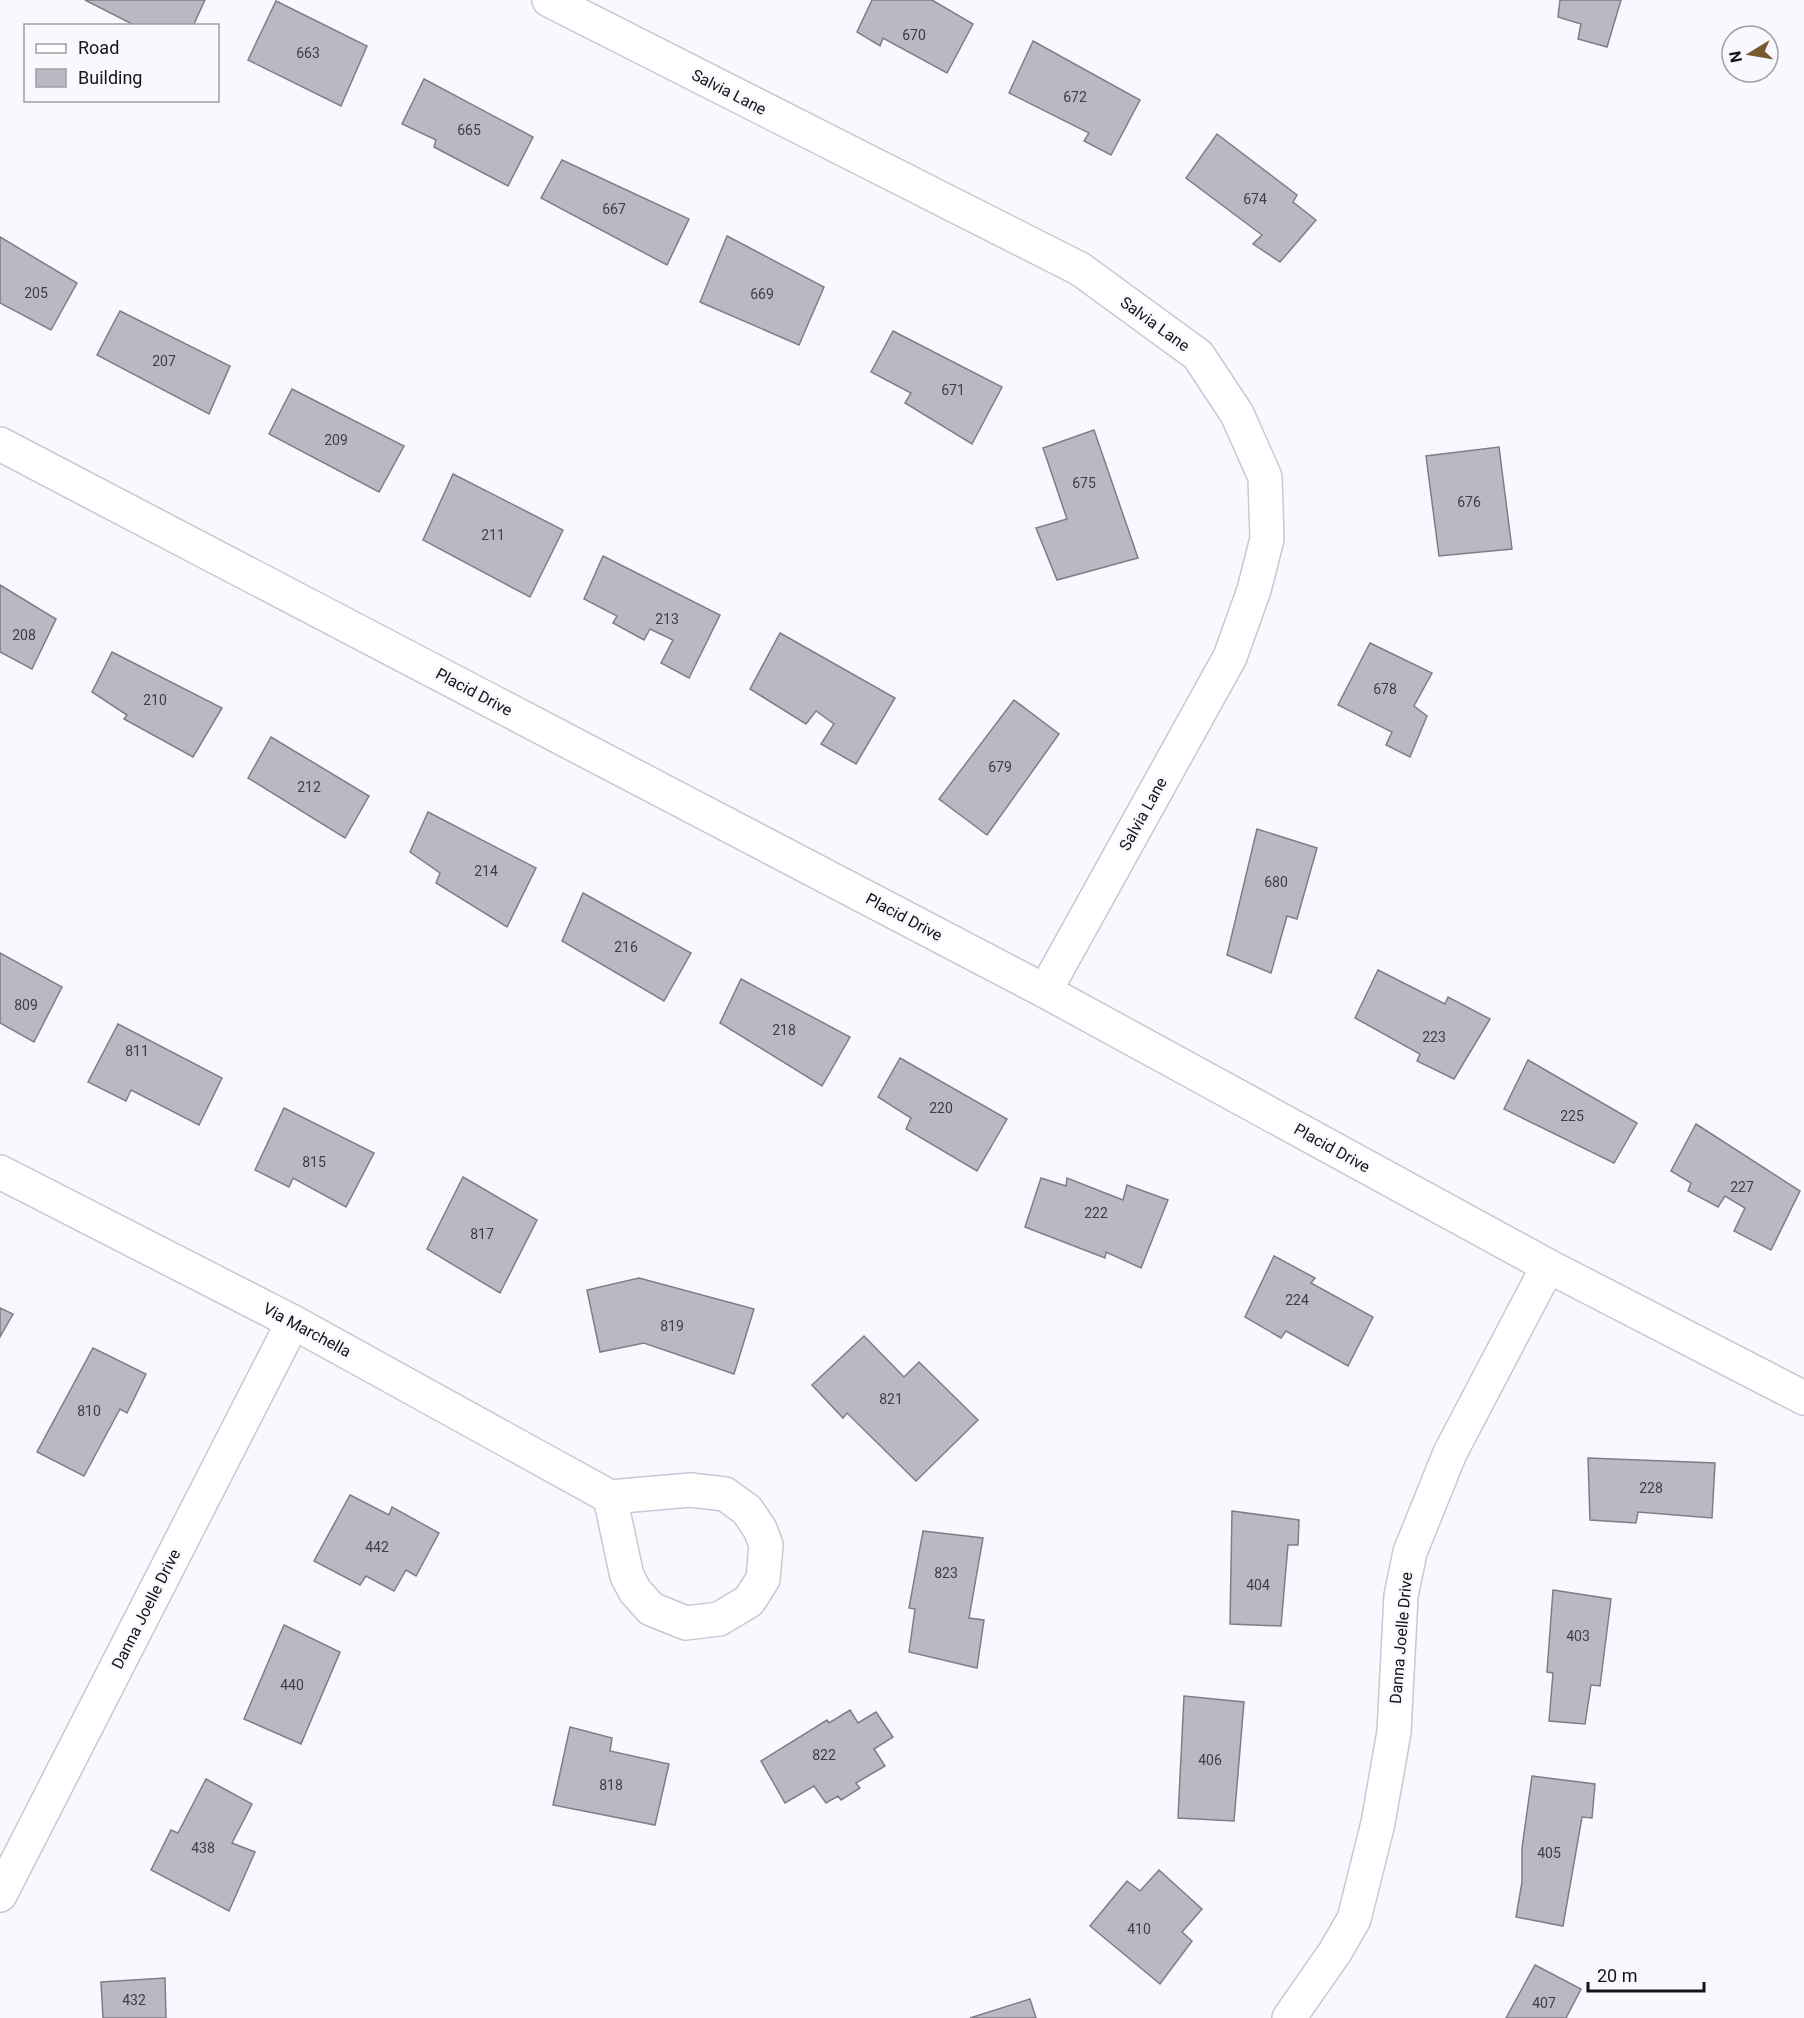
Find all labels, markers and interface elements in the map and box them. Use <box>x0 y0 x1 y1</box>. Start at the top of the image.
legend <box>24 24 219 102</box>
north arrow <box>1720 24 1780 84</box>
house number: 670 <box>902 27 926 43</box>
text: Road <box>78 37 119 58</box>
house number: 663 <box>296 45 320 61</box>
text: N <box>1725 49 1746 64</box>
street label: Salvia Lane <box>689 65 769 119</box>
text: Building <box>78 67 142 88</box>
house number: 672 <box>1063 89 1087 105</box>
house number: 665 <box>457 122 481 138</box>
house number: 674 <box>1243 191 1267 207</box>
house number: 667 <box>602 201 626 217</box>
house number: 205 <box>24 285 48 301</box>
house number: 669 <box>750 286 774 302</box>
street label: Salvia Lane <box>1117 292 1193 356</box>
house number: 207 <box>152 353 176 369</box>
house number: 671 <box>941 382 965 398</box>
house number: 209 <box>324 432 348 448</box>
house number: 675 <box>1072 475 1096 491</box>
house number: 676 <box>1457 494 1481 510</box>
house number: 211 <box>481 527 505 543</box>
house number: 213 <box>655 611 679 627</box>
house number: 208 <box>12 627 36 643</box>
street label: Placid Drive <box>433 664 515 720</box>
house number: 678 <box>1373 681 1397 697</box>
house number: 210 <box>143 692 167 708</box>
house number: 679 <box>988 759 1012 775</box>
street label: Salvia Lane <box>1115 774 1171 854</box>
house number: 212 <box>297 779 321 795</box>
house number: 214 <box>474 863 498 879</box>
house number: 680 <box>1264 874 1288 890</box>
street label: Placid Drive <box>863 889 945 945</box>
house number: 216 <box>614 939 638 955</box>
house number: 809 <box>14 997 38 1013</box>
house number: 218 <box>772 1022 796 1038</box>
house number: 223 <box>1422 1029 1446 1045</box>
house number: 811 <box>125 1043 149 1059</box>
house number: 220 <box>929 1100 953 1116</box>
house number: 225 <box>1560 1108 1584 1124</box>
street label: Placid Drive <box>1291 1119 1373 1177</box>
house number: 815 <box>302 1154 326 1170</box>
house number: 227 <box>1730 1179 1754 1195</box>
house number: 222 <box>1084 1205 1108 1221</box>
house number: 817 <box>470 1226 494 1242</box>
house number: 224 <box>1285 1292 1309 1308</box>
street label: Via Marchella <box>260 1299 354 1361</box>
house number: 819 <box>660 1318 684 1334</box>
house number: 821 <box>879 1391 903 1407</box>
house number: 810 <box>77 1403 101 1419</box>
house number: 228 <box>1639 1480 1663 1496</box>
house number: 442 <box>365 1539 389 1555</box>
street label: Danna Joelle Drive <box>108 1546 184 1672</box>
house number: 823 <box>934 1565 958 1581</box>
street label: Danna Joelle Drive <box>1386 1571 1416 1705</box>
house number: 404 <box>1246 1577 1270 1593</box>
house number: 403 <box>1566 1628 1590 1644</box>
house number: 440 <box>280 1677 304 1693</box>
house number: 822 <box>812 1747 836 1763</box>
house number: 406 <box>1198 1752 1222 1768</box>
house number: 818 <box>599 1777 623 1793</box>
house number: 438 <box>191 1840 215 1856</box>
house number: 405 <box>1537 1845 1561 1861</box>
house number: 410 <box>1127 1921 1151 1937</box>
scale bar <box>1588 1955 1704 1993</box>
text: 20 m <box>1597 1965 1637 1986</box>
house number: 432 <box>122 1992 146 2008</box>
house number: 407 <box>1532 1995 1556 2011</box>

